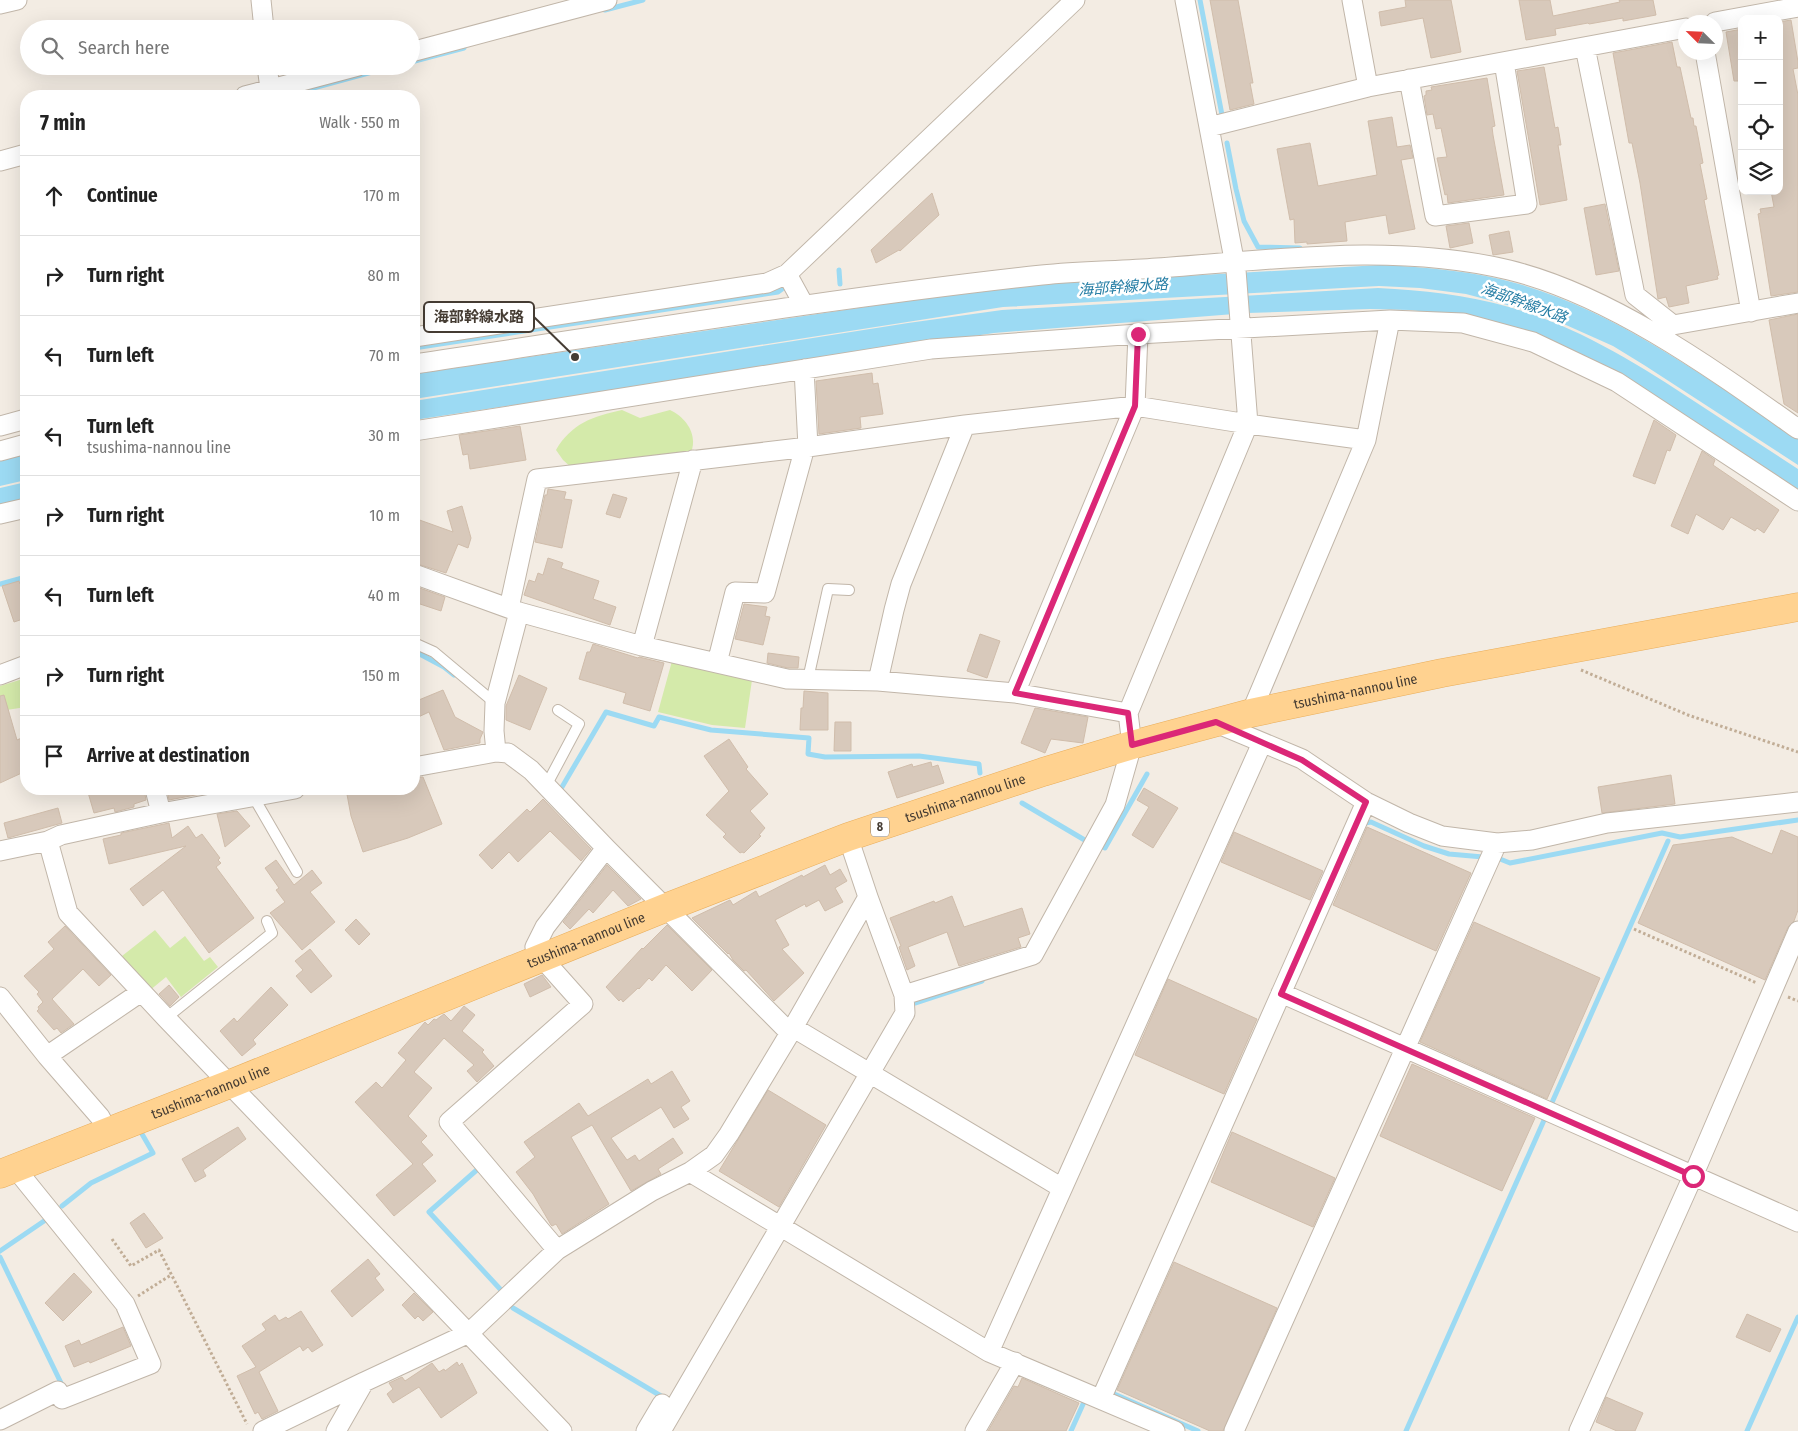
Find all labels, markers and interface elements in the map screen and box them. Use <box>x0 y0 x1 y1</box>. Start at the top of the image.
north arrow <box>1678 15 1723 60</box>
map controls <box>1738 15 1783 195</box>
button: + <box>1738 15 1783 60</box>
search box <box>20 20 420 75</box>
icon: search <box>38 34 66 62</box>
text: Search here <box>78 36 170 59</box>
button: − <box>1738 60 1783 105</box>
button: locate <box>1738 105 1783 150</box>
text: 7 min <box>40 110 86 136</box>
text: Walk · 550 m <box>319 113 400 132</box>
button: layers <box>1738 150 1783 195</box>
icon: ahead <box>40 182 68 210</box>
text: Continue <box>87 184 158 207</box>
text: 170 m <box>363 186 400 205</box>
icon: right <box>40 262 68 290</box>
text: Turn right <box>87 264 164 287</box>
text: 80 m <box>368 266 400 285</box>
water label: 海部幹線水路 <box>1077 275 1171 299</box>
water label: 海部幹線水路 <box>1479 279 1571 328</box>
callout: 海部幹線水路 <box>424 302 534 332</box>
text: 海部幹線水路 <box>434 308 524 326</box>
route end <box>1127 323 1150 346</box>
icon: left <box>40 342 68 370</box>
text: Turn left <box>87 344 154 367</box>
text: 70 m <box>369 346 400 365</box>
text: Turn left <box>87 415 154 438</box>
icon: left <box>40 422 68 450</box>
text: 30 m <box>368 426 400 445</box>
text: tsushima-nannou line <box>87 438 231 457</box>
icon: right <box>40 502 68 530</box>
text: Turn right <box>87 504 164 527</box>
text: 10 m <box>369 506 400 525</box>
icon: left <box>40 582 68 610</box>
text: Turn left <box>87 584 154 607</box>
text: 40 m <box>368 586 400 605</box>
icon: right <box>40 662 68 690</box>
text: Turn right <box>87 664 164 687</box>
text: 150 m <box>362 666 400 685</box>
street label: tsushima-nannou line <box>1292 670 1419 712</box>
icon: arrive <box>40 742 68 770</box>
text: Arrive at destination <box>87 744 250 767</box>
street label: tsushima-nannou line <box>903 770 1028 826</box>
road number: 8 <box>871 818 889 836</box>
street label: tsushima-nannou line <box>524 908 648 971</box>
street label: tsushima-nannou line <box>149 1060 272 1123</box>
route start <box>1682 1165 1705 1188</box>

